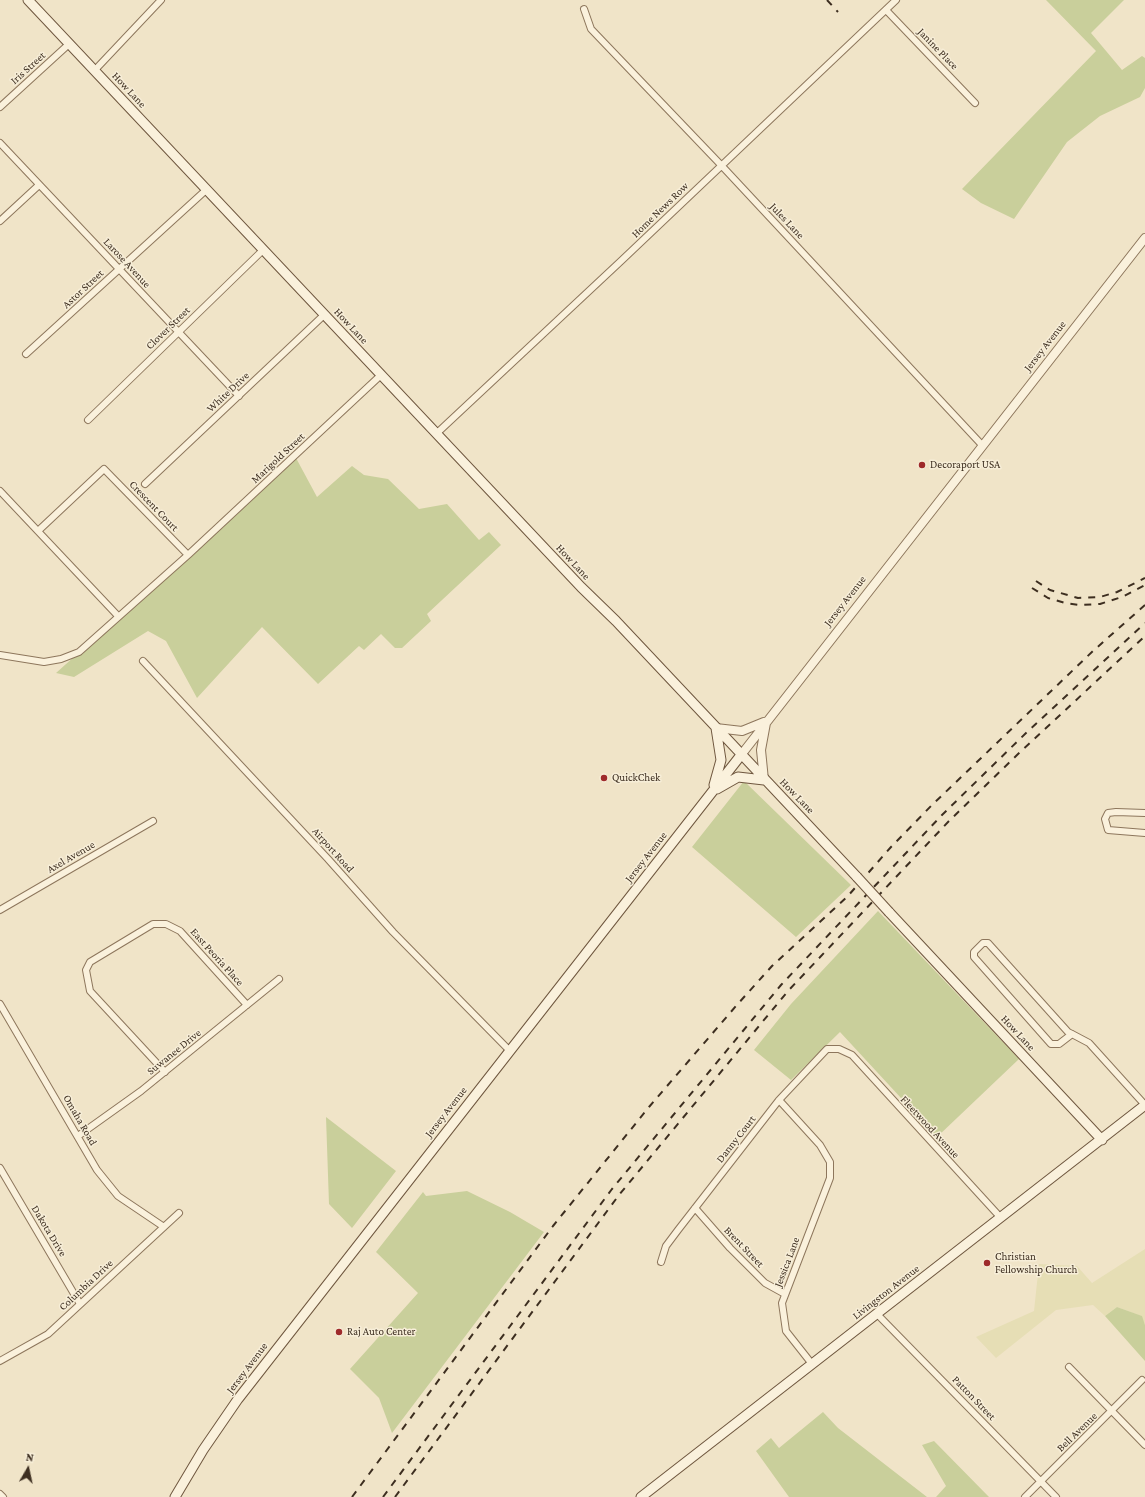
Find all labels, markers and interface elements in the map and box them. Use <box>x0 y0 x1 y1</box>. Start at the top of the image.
street label: Janine Place <box>915 25 961 73</box>
street label: Iris Street <box>8 49 48 87</box>
street label: How Lane <box>109 69 149 111</box>
street label: Home News Row <box>629 179 691 241</box>
street label: Jules Lane <box>767 200 807 242</box>
street label: Larose Avenue <box>101 235 153 291</box>
street label: Astor Street <box>60 267 106 311</box>
street label: Clover Street <box>143 304 193 352</box>
street label: How Lane <box>331 305 371 347</box>
street label: Jersey Avenue <box>1021 318 1069 374</box>
street label: White Drive <box>204 369 252 415</box>
street label: Marigold Street <box>249 430 307 486</box>
place label: Decoraport USA <box>930 458 1000 472</box>
marker: Decoraport USA <box>917 460 927 470</box>
street label: Crescent Court <box>126 478 182 534</box>
street label: How Lane <box>553 541 593 583</box>
street label: Jersey Avenue <box>821 573 869 629</box>
place label: QuickChek <box>612 771 660 785</box>
marker: QuickChek <box>599 773 609 783</box>
street label: How Lane <box>777 776 817 816</box>
street label: Airport Road <box>309 825 357 875</box>
street label: Jersey Avenue <box>622 829 670 885</box>
street label: Axel Avenue <box>45 838 97 876</box>
street label: East Peoria Place <box>188 925 246 989</box>
street label: How Lane <box>998 1012 1038 1054</box>
street label: Suwanee Drive <box>144 1026 204 1078</box>
street label: Jersey Avenue <box>422 1084 470 1140</box>
street label: Omaha Road <box>60 1092 100 1148</box>
street label: Fleetwood Avenue <box>898 1093 962 1161</box>
street label: Danny Court <box>713 1113 759 1165</box>
street label: Dakota Drive <box>28 1203 70 1259</box>
street label: Brent Street <box>721 1224 767 1270</box>
street label: Jessica Lane <box>771 1235 803 1289</box>
place label: Christian Fellowship Church <box>995 1250 1078 1276</box>
street label: Columbia Drive <box>56 1257 116 1313</box>
marker: Christian Fellowship Church <box>982 1258 992 1268</box>
street label: Livingston Avenue <box>850 1262 922 1322</box>
place label: Raj Auto Center <box>347 1325 415 1339</box>
marker: Raj Auto Center <box>334 1327 344 1337</box>
street label: Jersey Avenue <box>223 1340 271 1396</box>
street label: Patton Street <box>950 1373 998 1423</box>
street label: Bell Avenue <box>1054 1410 1100 1454</box>
north arrow <box>8 1449 48 1489</box>
text: N <box>25 1451 35 1464</box>

